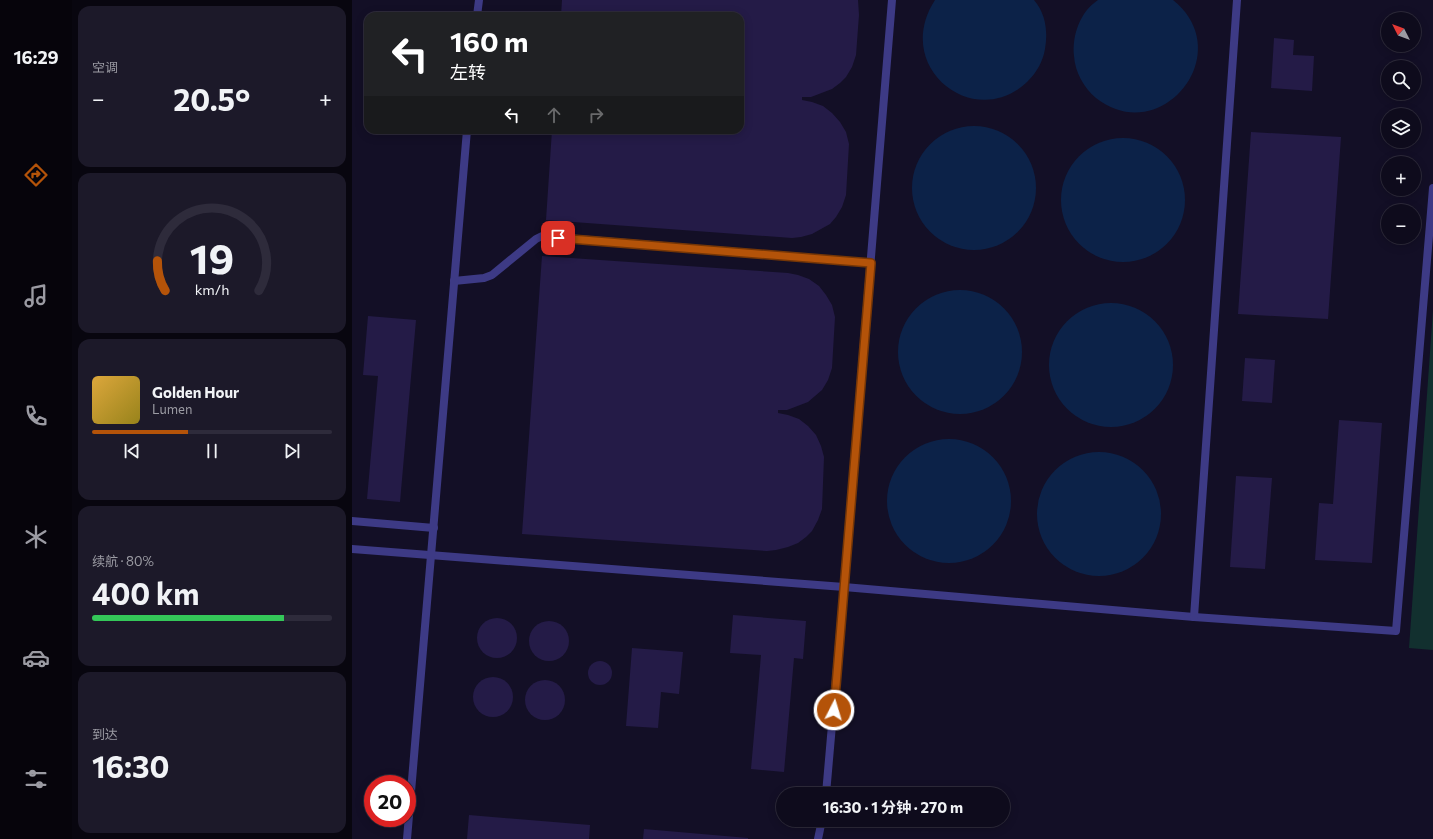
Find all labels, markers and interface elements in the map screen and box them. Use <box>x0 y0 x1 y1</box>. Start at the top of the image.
north arrow <box>1381 12 1421 52</box>
map controls <box>1381 12 1421 244</box>
text: 160 m <box>450 24 528 58</box>
icon: left <box>384 28 436 80</box>
text: 16:29 <box>13 46 59 68</box>
text: 空调 <box>92 59 118 75</box>
button: search <box>1381 60 1421 100</box>
text: 左转 <box>450 61 486 83</box>
text: 20.5° <box>173 80 250 117</box>
text: − <box>92 85 105 112</box>
text: + <box>319 85 332 112</box>
icon: left <box>501 104 523 126</box>
icon: ahead <box>543 104 565 126</box>
icon: right <box>585 104 607 126</box>
button: layers <box>1381 108 1421 148</box>
button: + <box>1381 156 1421 196</box>
icon: directions <box>22 161 50 189</box>
button: − <box>1381 204 1421 244</box>
pin <box>541 221 575 255</box>
icon: arrive <box>547 227 569 249</box>
text: 19 <box>190 232 234 283</box>
text: km/h <box>195 279 229 297</box>
icon: music <box>22 282 50 310</box>
text: Golden Hour <box>152 383 239 401</box>
text: Lumen <box>152 401 192 417</box>
icon: phone <box>22 402 50 430</box>
icon: previous <box>121 440 143 462</box>
icon: pause <box>201 440 223 462</box>
icon: next <box>281 440 303 462</box>
icon: climate <box>22 523 50 551</box>
text: 续航 · 80% <box>92 553 154 569</box>
text: 400 km <box>92 574 199 611</box>
icon: car <box>22 644 50 672</box>
position arrow <box>813 689 855 731</box>
text: 到达 <box>92 726 118 742</box>
text: 16:30 <box>92 747 169 784</box>
icon: filters <box>22 765 50 793</box>
speed limit sign: 20 <box>364 775 416 827</box>
text: 16:30 · 1 分钟 · 270 m <box>823 798 963 816</box>

